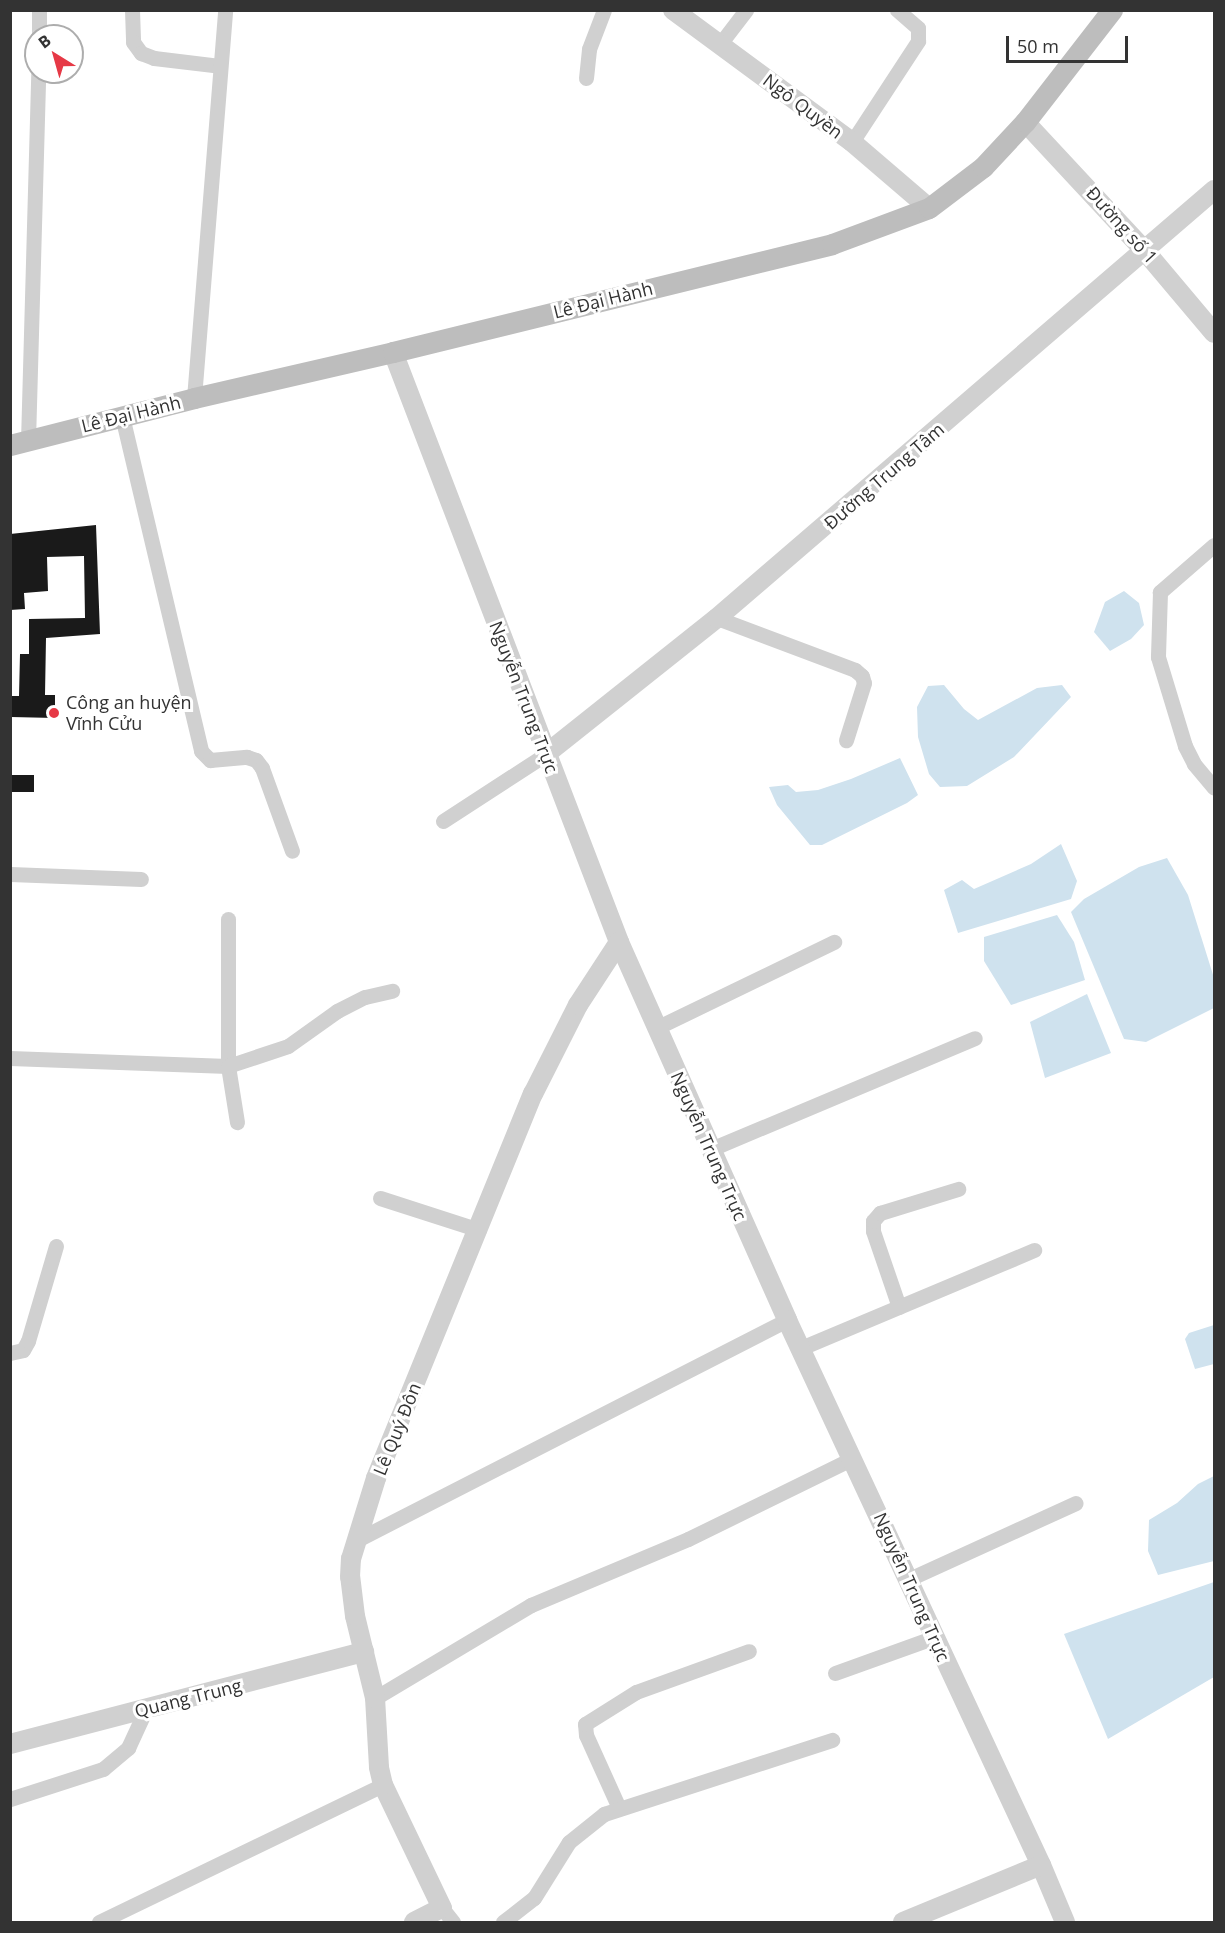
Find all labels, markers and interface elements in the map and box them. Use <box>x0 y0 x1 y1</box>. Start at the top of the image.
north arrow <box>24 24 84 84</box>
scale bar <box>1009 24 1130 62</box>
text: B <box>33 29 55 53</box>
text: 50 m <box>1017 34 1059 58</box>
street label: Ngô Quyền <box>759 69 847 143</box>
street label: Đường số 1 <box>1082 182 1162 268</box>
street label: Lê Đại Hành <box>551 277 655 323</box>
street label: Lê Đại Hành <box>79 391 183 437</box>
street label: Đường Trung Tâm <box>820 418 948 534</box>
street label: Nguyễn Trung Trực <box>485 618 563 776</box>
place label: Công an huyện Vĩnh Cửu <box>66 692 192 734</box>
marker: Công an huyện Vĩnh Cửu <box>47 706 61 720</box>
street label: Nguyễn Trung Trực <box>666 1068 752 1224</box>
street label: Lê Quý Đôn <box>369 1380 425 1478</box>
street label: Nguyễn Trung Trực <box>869 1509 955 1665</box>
street label: Quang Trung <box>132 1674 244 1722</box>

